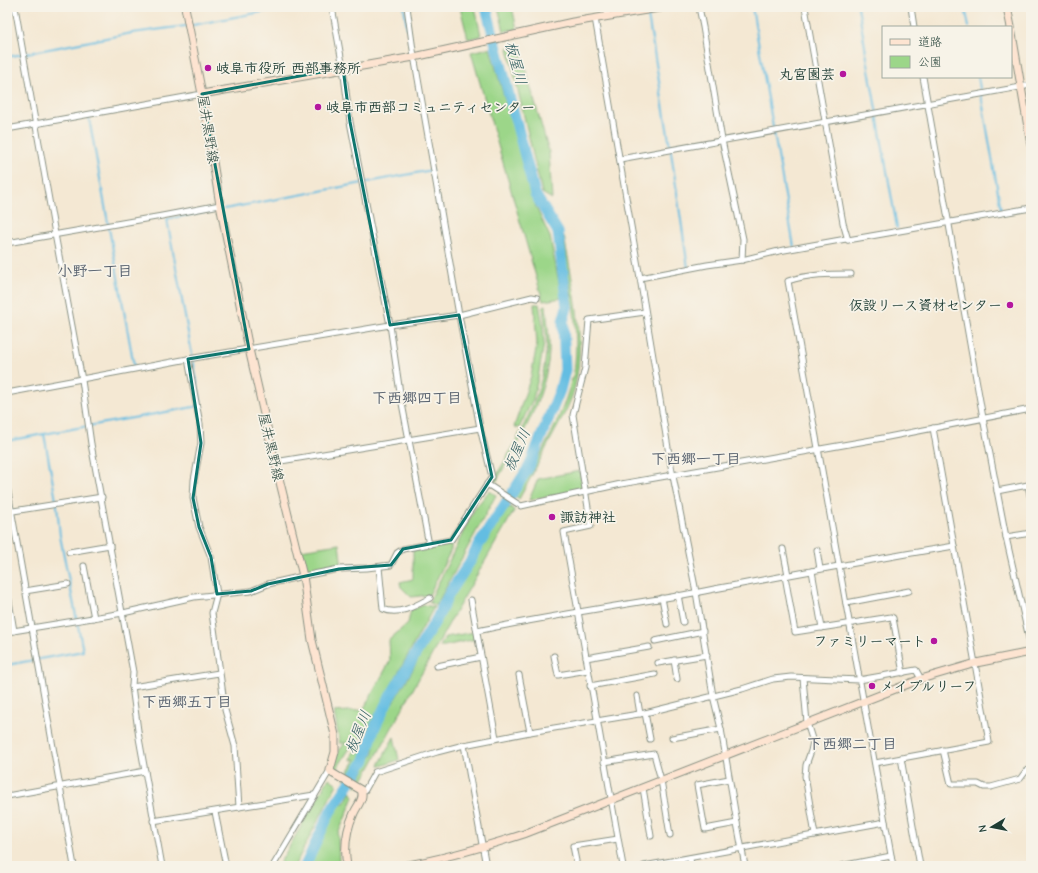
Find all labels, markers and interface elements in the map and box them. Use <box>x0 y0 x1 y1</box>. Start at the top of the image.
legend <box>882 26 1012 78</box>
text: 道路 <box>918 35 942 49</box>
water label: 板屋川 <box>501 39 531 87</box>
text: 公園 <box>918 55 942 69</box>
place label: 岐阜市役所 西部事務所 <box>216 60 361 77</box>
marker: 岐阜市役所 西部事務所 <box>203 63 213 73</box>
place label: 丸宮園芸 <box>779 66 835 83</box>
marker: 丸宮園芸 <box>838 69 848 79</box>
street label: 屋井黒野線 <box>194 93 222 165</box>
place label: 岐阜市西部コミュニティセンター <box>326 99 535 116</box>
marker: 岐阜市西部コミュニティセンター <box>313 102 323 112</box>
district label: 小野一丁目 <box>57 262 133 280</box>
place label: 仮設リース資材センター <box>849 297 1002 314</box>
marker: 仮設リース資材センター <box>1005 300 1015 310</box>
district label: 下西郷四丁目 <box>372 389 462 407</box>
street label: 屋井黒野線 <box>255 411 287 483</box>
water label: 板屋川 <box>500 426 534 474</box>
district label: 下西郷一丁目 <box>651 450 741 468</box>
place label: 諏訪神社 <box>560 509 616 526</box>
marker: 諏訪神社 <box>547 512 557 522</box>
place label: ファミリーマート <box>813 633 926 650</box>
marker: ファミリーマート <box>929 636 939 646</box>
place label: メイプルリーフ <box>880 678 977 695</box>
marker: メイプルリーフ <box>867 681 877 691</box>
district label: 下西郷五丁目 <box>142 693 232 711</box>
water label: 板屋川 <box>341 708 375 756</box>
district label: 下西郷二丁目 <box>807 735 897 753</box>
north arrow <box>972 807 1012 847</box>
text: N <box>976 824 990 833</box>

